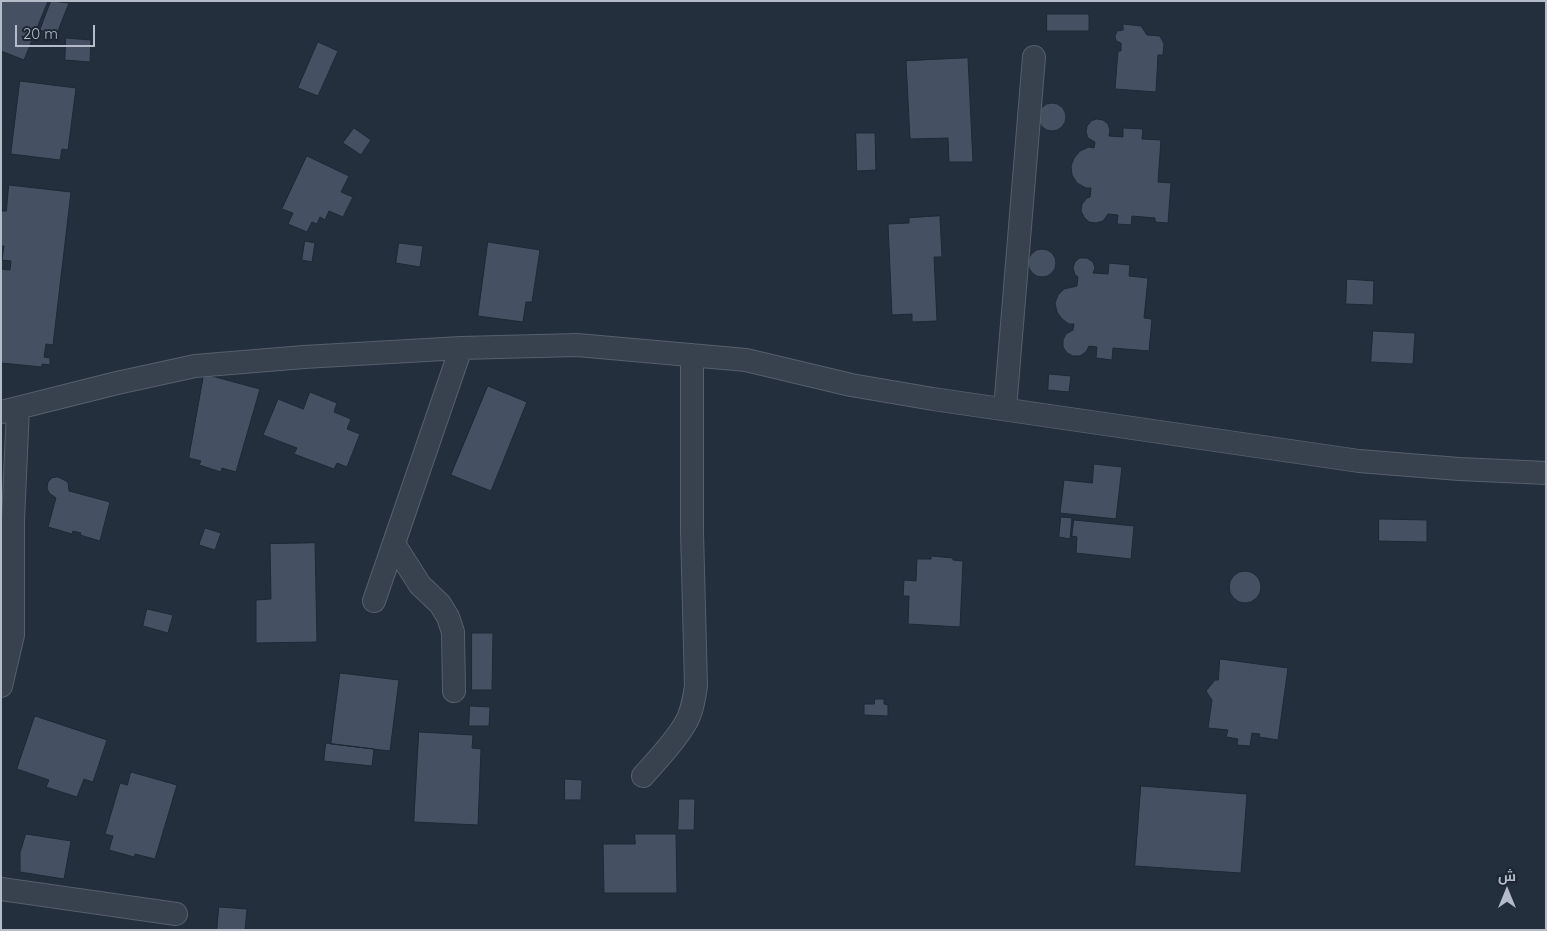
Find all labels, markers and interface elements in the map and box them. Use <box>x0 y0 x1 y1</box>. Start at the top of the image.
scale bar <box>18 15 98 47</box>
text: 20 m <box>23 24 58 43</box>
north arrow <box>1482 866 1532 916</box>
text: ش <box>1498 867 1516 885</box>

